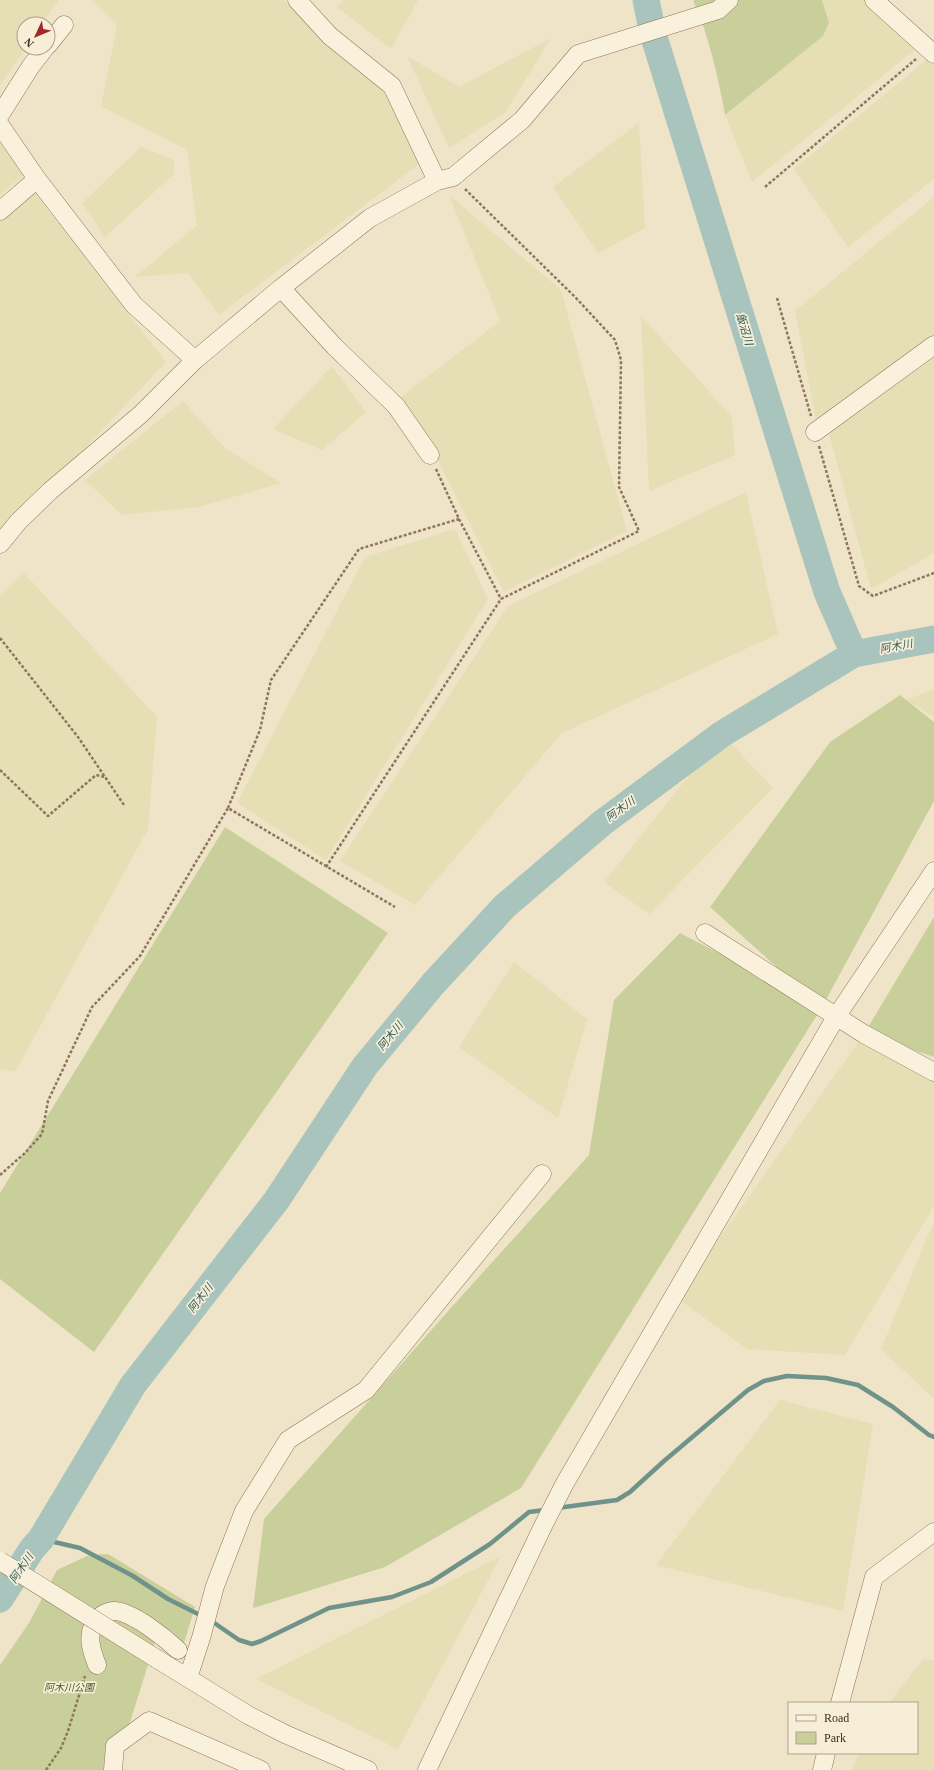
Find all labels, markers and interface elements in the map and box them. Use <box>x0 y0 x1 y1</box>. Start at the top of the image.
north arrow <box>16 16 56 56</box>
text: N <box>22 36 36 50</box>
water label: 飯沼川 <box>734 311 756 347</box>
water label: 阿木川 <box>879 637 914 655</box>
water label: 阿木川 <box>603 794 638 824</box>
water label: 阿木川 <box>375 1019 406 1052</box>
water label: 阿木川 <box>185 1281 216 1315</box>
water label: 阿木川 <box>7 1550 36 1585</box>
park label: 阿木川公園 <box>44 1682 96 1693</box>
legend <box>788 1702 918 1754</box>
text: Road <box>824 1711 849 1725</box>
text: Park <box>824 1731 846 1745</box>

